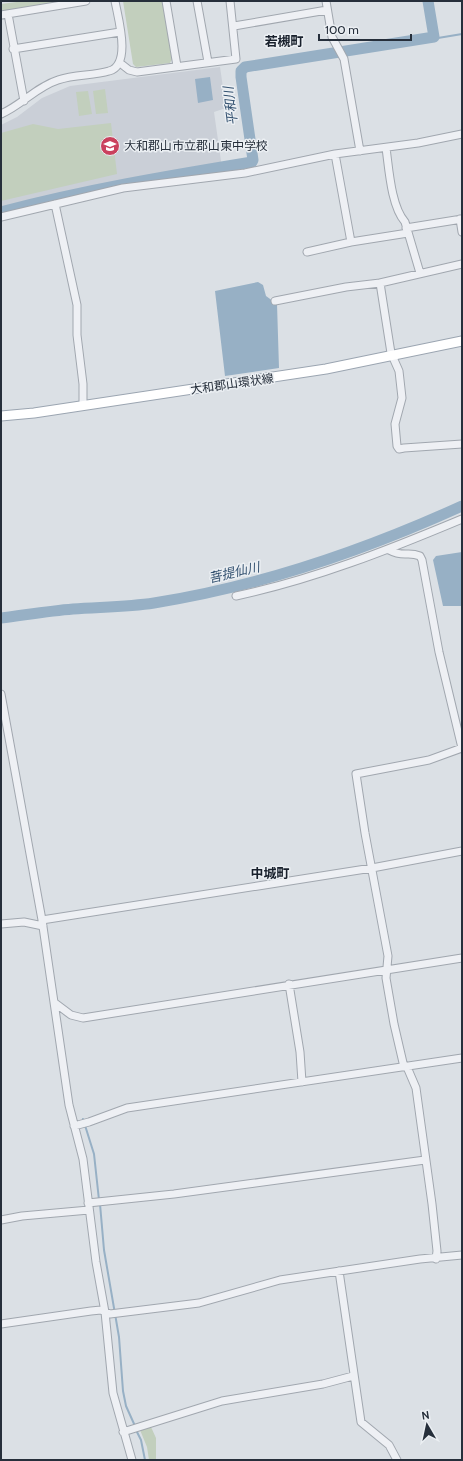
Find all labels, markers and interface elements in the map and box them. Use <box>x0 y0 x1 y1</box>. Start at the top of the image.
scale bar <box>319 16 411 42</box>
text: 100 m <box>325 22 359 37</box>
district label: 若槻町 <box>264 33 304 49</box>
water label: 平和川 <box>219 84 240 126</box>
school or university icon: 大和郡山市立郡山東中学校 <box>99 135 121 157</box>
place label: 大和郡山市立郡山東中学校 <box>124 138 268 153</box>
street label: 大和郡山環状線 <box>189 370 275 397</box>
water label: 菩提仙川 <box>207 558 263 586</box>
district label: 中城町 <box>250 865 290 881</box>
north arrow <box>407 1405 447 1445</box>
text: N <box>420 1408 430 1423</box>

